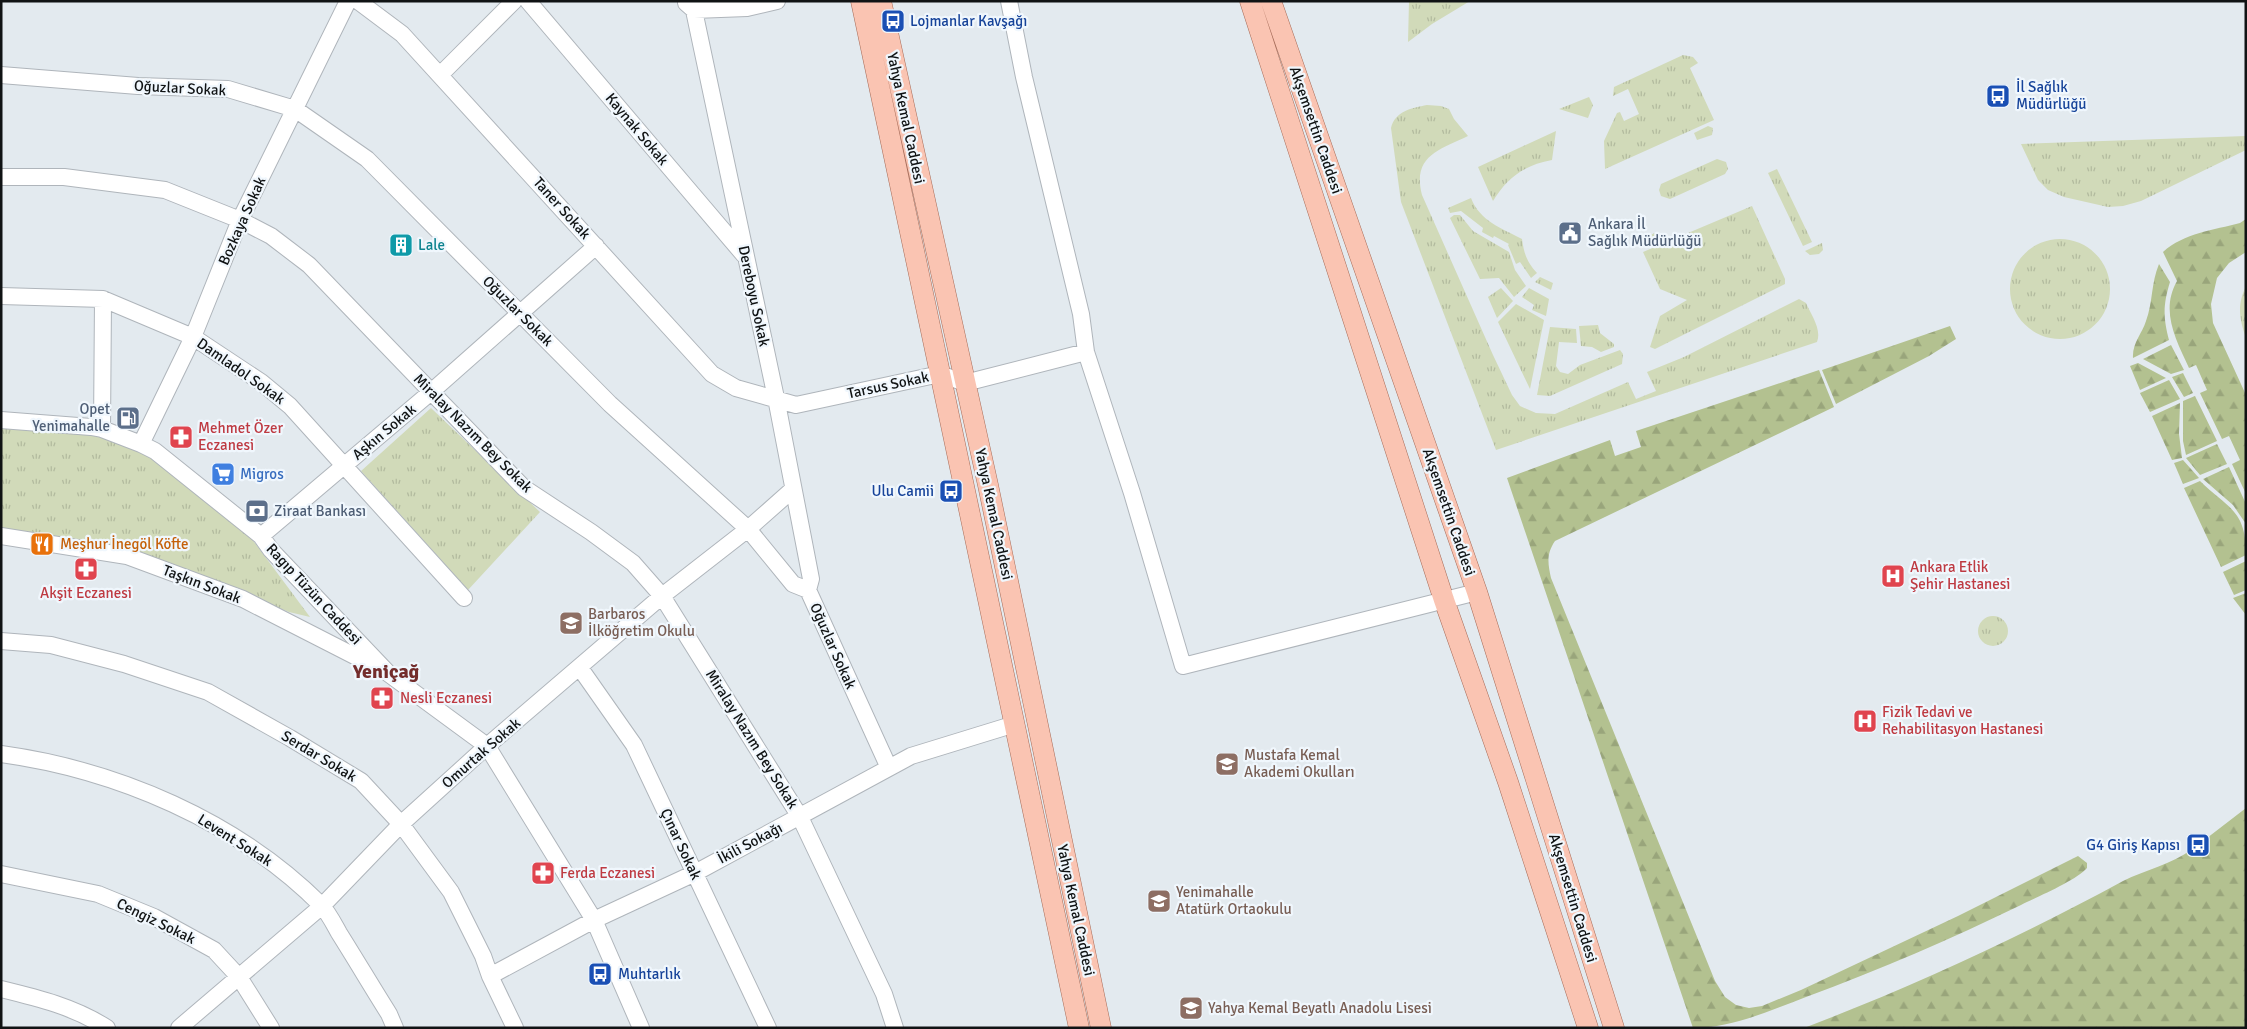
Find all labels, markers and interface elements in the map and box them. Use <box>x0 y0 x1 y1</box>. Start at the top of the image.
bus stop icon: Lojmanlar Kavşağı <box>880 8 906 34</box>
place label: Lojmanlar Kavşağı <box>910 12 1027 30</box>
street label: Yahya Kemal Caddesi <box>883 51 929 185</box>
street label: Akşemsettin Caddesi <box>1286 64 1346 196</box>
street label: Oğuzlar Sokak <box>133 77 227 99</box>
place label: İl Sağlık Müdürlüğü <box>2016 78 2087 113</box>
bus stop icon: İl Sağlık Müdürlüğü <box>1985 83 2011 109</box>
street label: Kaynak Sokak <box>602 89 673 169</box>
street label: Taner Sokak <box>529 173 595 243</box>
street label: Bozkaya Sokak <box>214 174 270 268</box>
place label: Ankara İl Sağlık Müdürlüğü <box>1588 215 1702 250</box>
public building icon: Ankara İl Sağlık Müdürlüğü <box>1557 220 1583 246</box>
building icon: Lale <box>388 232 414 258</box>
place label: Lale <box>418 236 445 254</box>
street label: Dereboyu Sokak <box>735 244 774 349</box>
street label: Oğuzlar Sokak <box>479 272 557 350</box>
street label: Damladol Sokak <box>194 334 289 408</box>
street label: Tarsus Sokak <box>846 367 931 402</box>
street label: Miralay Nazım Bey Sokak <box>410 370 536 496</box>
place label: Opet Yenimahalle <box>32 400 110 435</box>
street label: Aşkın Sokak <box>349 400 420 464</box>
fuel station icon: Opet Yenimahalle <box>115 405 141 431</box>
place label: Mehmet Özer Eczanesi <box>198 419 283 454</box>
pharmacy icon: Mehmet Özer Eczanesi <box>168 424 194 450</box>
street label: Akşemsettin Caddesi <box>1419 446 1479 578</box>
street label: Yahya Kemal Caddesi <box>971 447 1017 581</box>
supermarket icon: Migros <box>210 461 236 487</box>
place label: Migros <box>240 465 284 483</box>
bus stop icon: Ulu Camii <box>938 478 964 504</box>
place label: Ulu Camii <box>872 482 934 500</box>
bank icon: Ziraat Bankası <box>244 498 270 524</box>
place label: Ziraat Bankası <box>274 502 366 520</box>
restaurant icon: Meşhur İnegöl Köfte <box>29 531 55 557</box>
place label: Meşhur İnegöl Köfte <box>60 535 188 553</box>
street label: Ragıp Tüzün Caddesi <box>263 540 365 648</box>
pharmacy icon: Akşit Eczanesi <box>73 556 99 582</box>
place label: Ankara Etlik Şehir Hastanesi <box>1910 558 2010 593</box>
street label: Taşkın Sokak <box>160 561 244 607</box>
hospital icon: Ankara Etlik Şehir Hastanesi <box>1880 563 1906 589</box>
place label: Akşit Eczanesi <box>40 584 132 602</box>
street label: Oğuzlar Sokak <box>806 600 860 692</box>
place label: Barbaros İlköğretim Okulu <box>588 605 695 640</box>
school or university icon: Barbaros İlköğretim Okulu <box>558 610 584 636</box>
district label: Yeniçağ <box>352 659 420 684</box>
street label: Miralay Nazım Bey Sokak <box>702 666 802 812</box>
pharmacy icon: Nesli Eczanesi <box>369 685 395 711</box>
place label: Nesli Eczanesi <box>400 689 492 707</box>
place label: Fizik Tedavi ve Rehabilitasyon Hastanesi <box>1882 703 2043 738</box>
hospital icon: Fizik Tedavi ve Rehabilitasyon Hastanesi <box>1852 708 1878 734</box>
street label: Omurtak Sokak <box>438 714 524 792</box>
street label: Serdar Sokak <box>278 727 360 786</box>
place label: Mustafa Kemal Akademi Okulları <box>1244 746 1354 781</box>
school or university icon: Mustafa Kemal Akademi Okulları <box>1214 751 1240 777</box>
street label: Çınar Sokak <box>657 806 706 883</box>
street label: Levent Sokak <box>194 810 276 870</box>
street label: İkili Sokağı <box>715 818 785 868</box>
street label: Akşemsettin Caddesi <box>1545 832 1601 964</box>
bus stop icon: G4 Giriş Kapısı <box>2185 832 2211 858</box>
place label: G4 Giriş Kapısı <box>2086 836 2180 854</box>
street label: Yahya Kemal Caddesi <box>1053 843 1099 977</box>
pharmacy icon: Ferda Eczanesi <box>530 860 556 886</box>
place label: Ferda Eczanesi <box>560 864 655 882</box>
place label: Yenimahalle Atatürk Ortaokulu <box>1176 883 1292 918</box>
school or university icon: Yenimahalle Atatürk Ortaokulu <box>1146 888 1172 914</box>
street label: Cengiz Sokak <box>114 894 199 948</box>
bus stop icon: Muhtarlık <box>587 961 613 987</box>
place label: Muhtarlık <box>618 965 681 983</box>
school or university icon: Yahya Kemal Beyatlı Anadolu Lisesi <box>1178 995 1204 1021</box>
place label: Yahya Kemal Beyatlı Anadolu Lisesi <box>1208 999 1432 1017</box>

